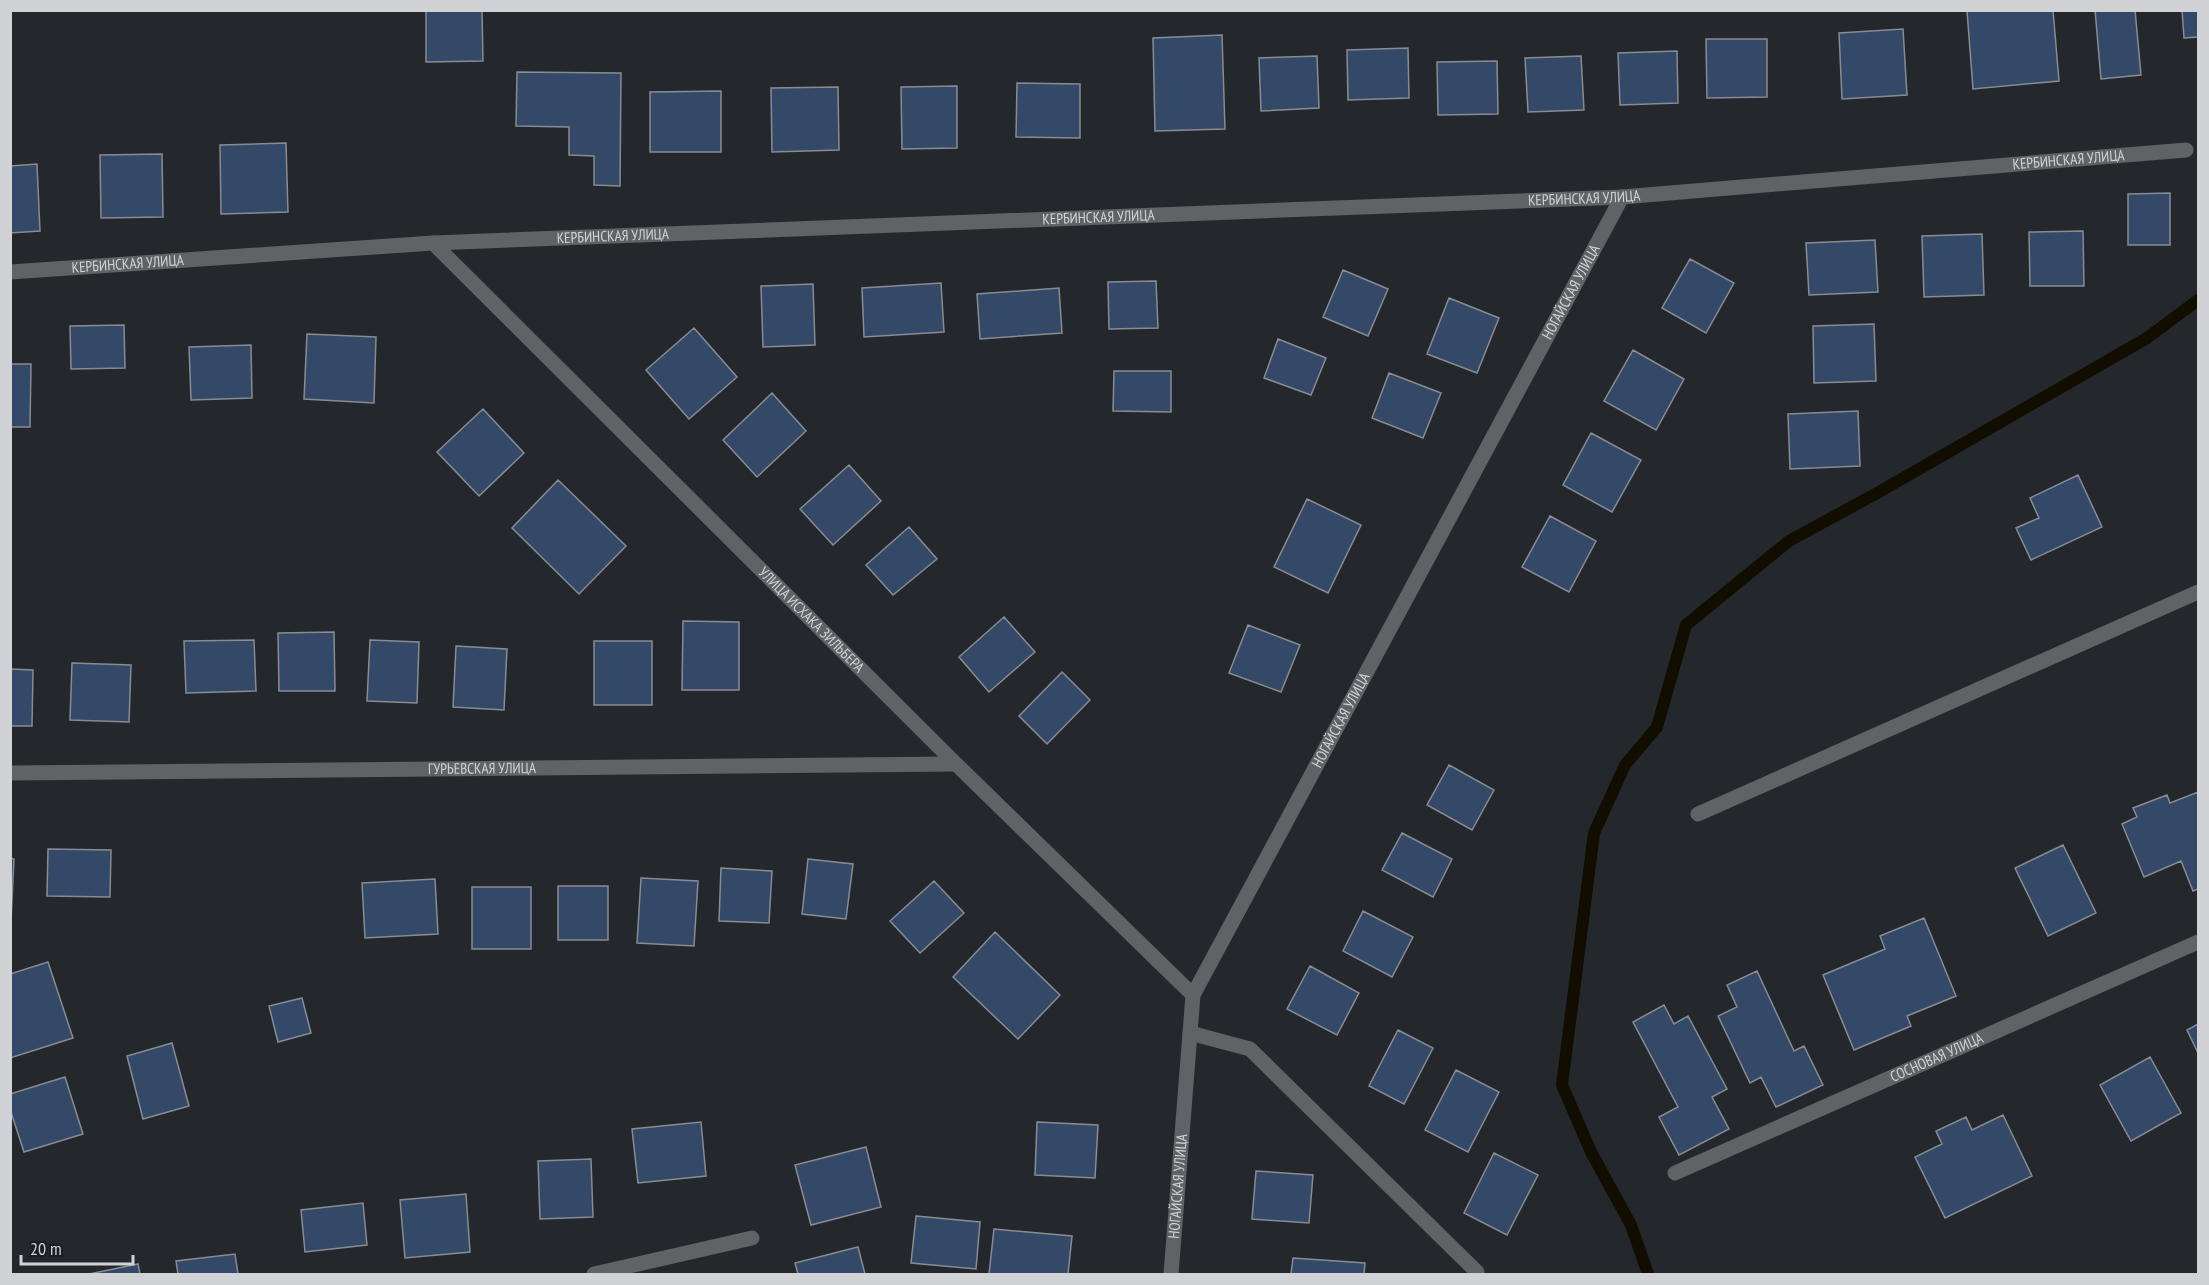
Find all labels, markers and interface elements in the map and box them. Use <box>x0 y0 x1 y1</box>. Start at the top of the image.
street label: КЕРБИНСКАЯ УЛИЦА <box>2012 145 2126 173</box>
street label: КЕРБИНСКАЯ УЛИЦА <box>1528 185 1642 210</box>
street label: КЕРБИНСКАЯ УЛИЦА <box>1042 205 1156 228</box>
street label: КЕРБИНСКАЯ УЛИЦА <box>556 224 670 247</box>
street label: НОГАЙСКАЯ УЛИЦА <box>1537 240 1604 342</box>
street label: КЕРБИНСКАЯ УЛИЦА <box>71 250 185 277</box>
street label: УЛИЦА ИСХАКА ЗИЛЬБЕРА <box>755 563 869 677</box>
street label: НОГАЙСКАЯ УЛИЦА <box>1307 668 1374 771</box>
street label: ГУРЬЕВСКАЯ УЛИЦА <box>428 758 537 778</box>
street label: СОСНОВАЯ УЛИЦА <box>1887 1028 1987 1086</box>
street label: НОГАЙСКАЯ УЛИЦА <box>1164 1132 1191 1239</box>
scale bar <box>21 1228 134 1266</box>
text: 20 m <box>30 1237 62 1260</box>

